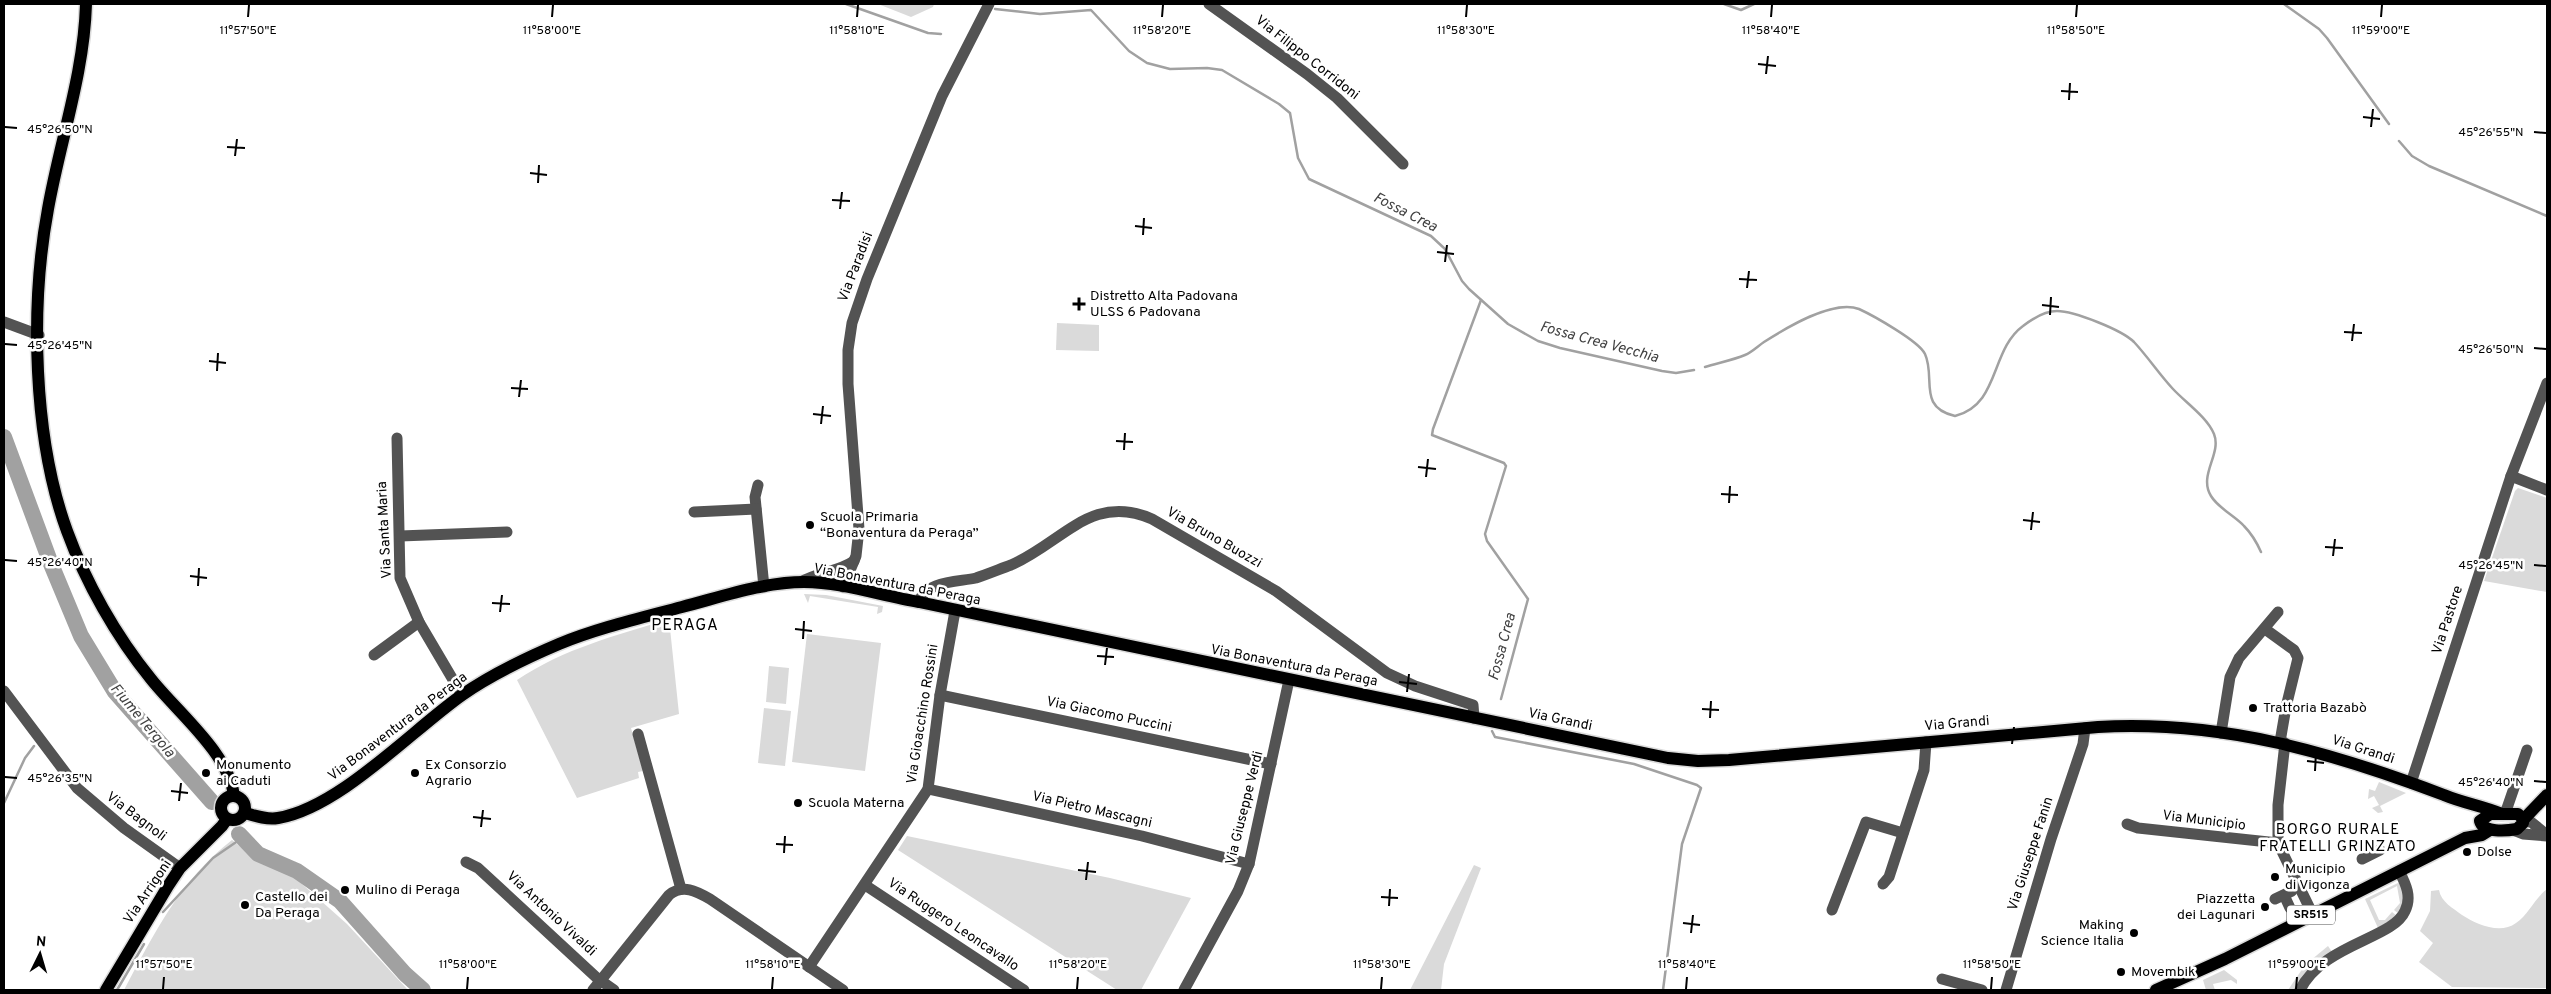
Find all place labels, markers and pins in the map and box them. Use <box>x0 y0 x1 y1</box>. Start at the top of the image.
place label: Distretto Alta Padovana ULSS 6 Padovana <box>1090 288 1238 321</box>
marker: Distretto Alta Padovana ULSS 6 Padovana <box>1072 297 1086 311</box>
place label: Scuola Primaria “Bonaventura da Peraga” <box>820 509 979 542</box>
marker: Scuola Primaria “Bonaventura da Peraga” <box>804 519 816 531</box>
place label: Trattoria Bazabò <box>2263 700 2367 717</box>
marker: Trattoria Bazabò <box>2247 702 2259 714</box>
place label: Monumento ai Caduti <box>216 757 291 790</box>
place label: Ex Consorzio Agrario <box>425 757 507 790</box>
marker: Monumento ai Caduti <box>200 767 212 779</box>
marker: Ex Consorzio Agrario <box>409 767 421 779</box>
place label: Scuola Materna <box>808 795 904 812</box>
marker: Scuola Materna <box>792 797 804 809</box>
place label: Dolse <box>2477 844 2512 861</box>
marker: Dolse <box>2461 846 2473 858</box>
place label: Municipio di Vigonza <box>2285 861 2350 894</box>
marker: Municipio di Vigonza <box>2269 871 2281 883</box>
place label: Mulino di Peraga <box>355 882 460 899</box>
marker: Mulino di Peraga <box>339 884 351 896</box>
place label: Castello dei Da Peraga <box>255 889 328 922</box>
place label: Piazzetta dei Lagunari <box>2177 891 2255 924</box>
marker: Castello dei Da Peraga <box>239 899 251 911</box>
marker: Piazzetta dei Lagunari <box>2259 901 2271 913</box>
place label: Making Science Italia <box>2041 917 2124 950</box>
marker: Making Science Italia <box>2128 927 2140 939</box>
place label: Movembik <box>2131 964 2196 981</box>
marker: Movembik <box>2115 966 2127 978</box>

